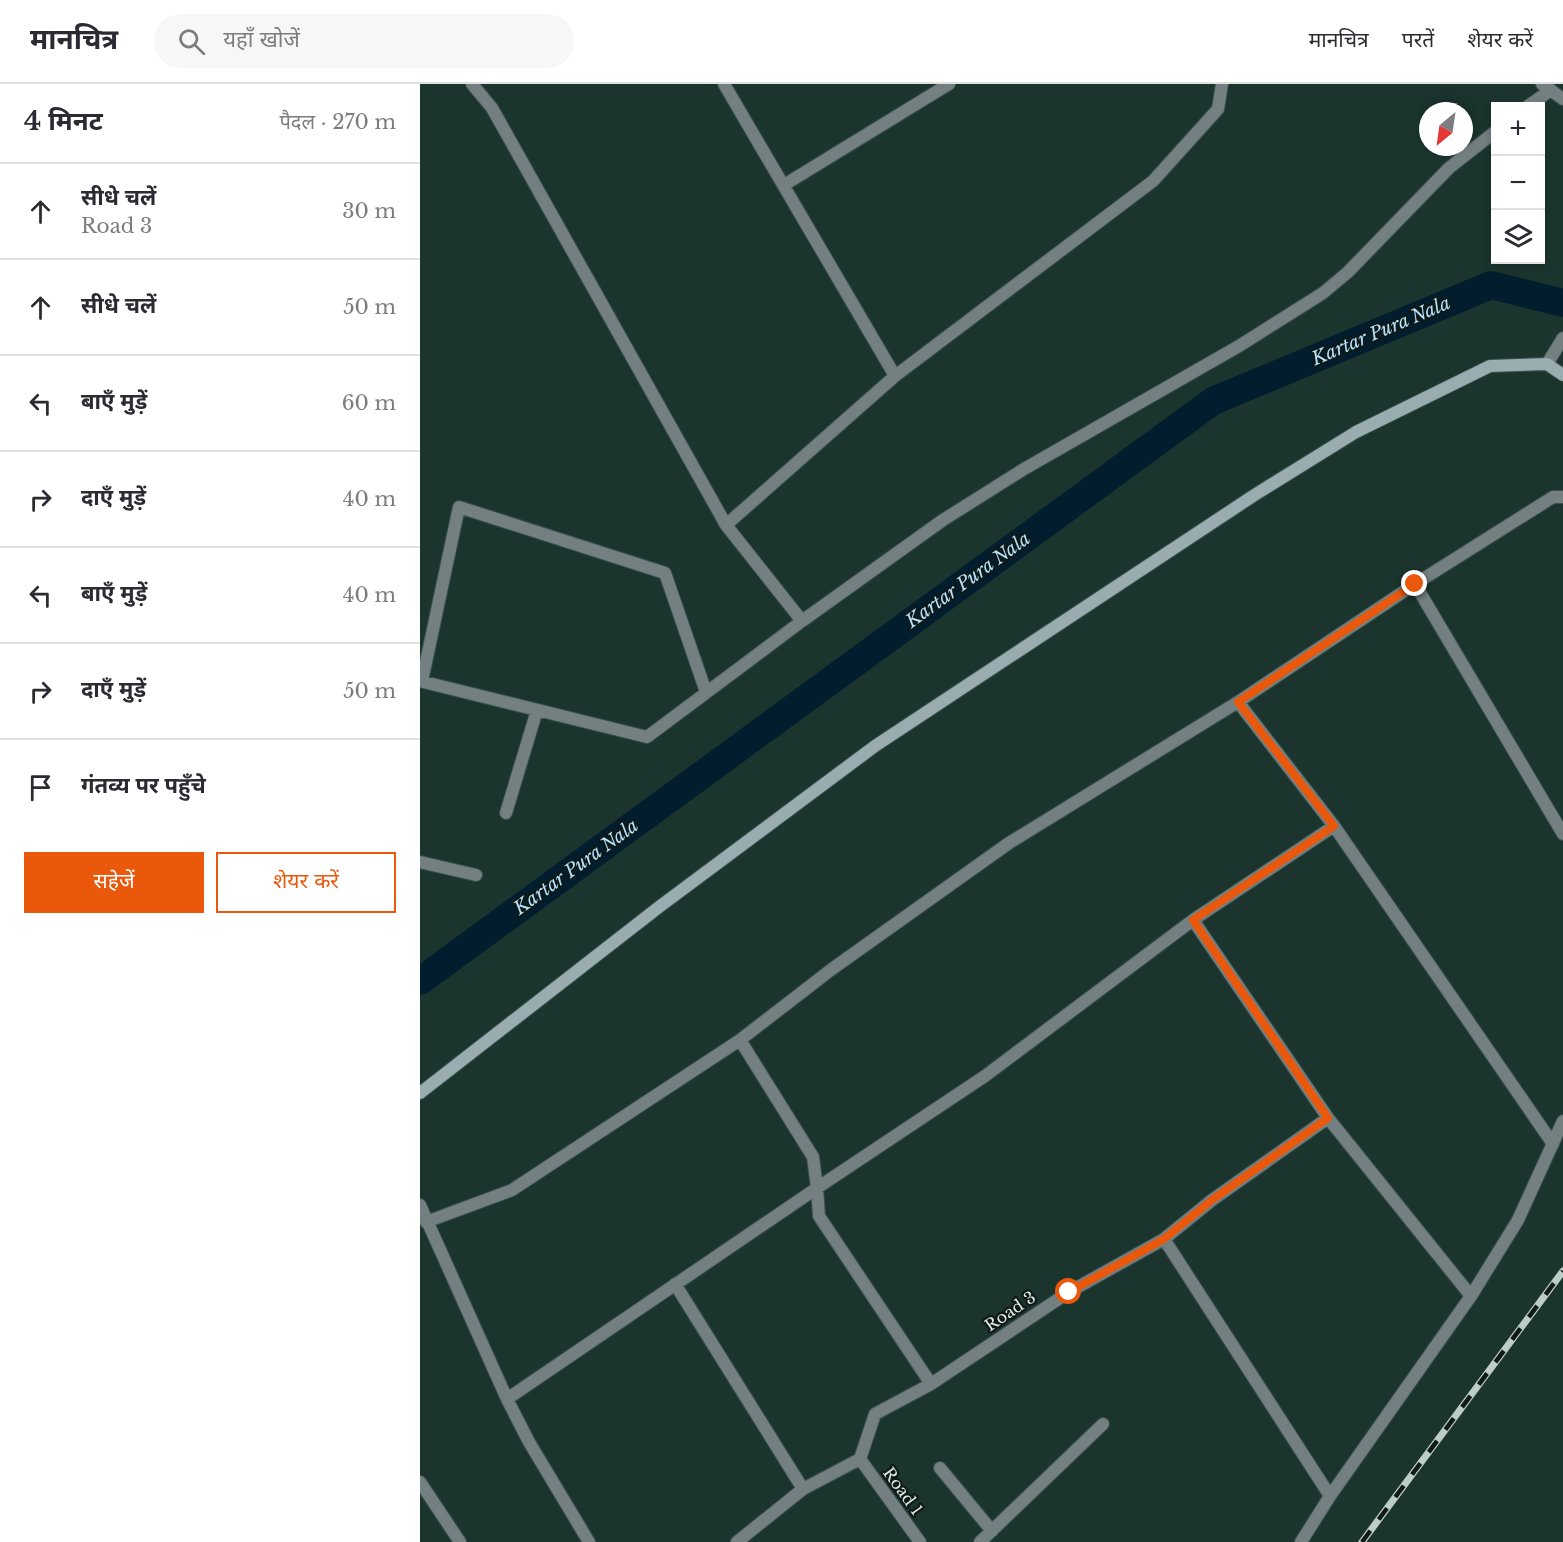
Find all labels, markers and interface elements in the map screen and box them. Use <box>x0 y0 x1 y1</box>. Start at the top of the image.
search box <box>154 14 574 68</box>
text: मानचित्र <box>30 22 118 57</box>
icon: search <box>175 25 208 58</box>
text: यहाँ खोजें <box>223 26 300 53</box>
text: मानचित्र <box>1309 27 1369 53</box>
text: परतें <box>1402 27 1434 53</box>
text: शेयर करें <box>1467 27 1533 53</box>
north arrow <box>1419 102 1473 156</box>
map controls <box>1491 102 1545 264</box>
button: + <box>1491 102 1545 156</box>
text: 4 मिनट <box>24 105 103 137</box>
text: पैदल · 270 m <box>279 110 396 134</box>
button: − <box>1491 156 1545 210</box>
text: सीधे चलें <box>81 184 156 211</box>
icon: ahead <box>24 195 57 228</box>
text: 30 m <box>342 199 396 223</box>
button: layers <box>1491 210 1545 264</box>
text: Road 3 <box>81 214 152 238</box>
icon: ahead <box>24 291 57 324</box>
text: सीधे चलें <box>81 292 156 319</box>
water label: Kartar Pura Nala <box>1308 292 1454 370</box>
text: 50 m <box>343 295 396 319</box>
icon: left <box>24 387 57 420</box>
text: बाएँ मुड़ें <box>81 388 147 415</box>
text: 60 m <box>342 391 396 415</box>
icon: right <box>24 483 57 516</box>
text: दाएँ मुड़ें <box>81 484 146 511</box>
text: 40 m <box>343 487 396 511</box>
water label: Kartar Pura Nala <box>901 528 1034 633</box>
route end <box>1401 570 1427 596</box>
icon: left <box>24 579 57 612</box>
text: बाएँ मुड़ें <box>81 580 147 607</box>
text: 40 m <box>343 583 396 607</box>
icon: right <box>24 675 57 708</box>
text: दाएँ मुड़ें <box>81 676 146 703</box>
text: 50 m <box>343 679 396 703</box>
icon: arrive <box>24 771 57 804</box>
text: गंतव्य पर पहुँचे <box>81 772 206 799</box>
water label: Kartar Pura Nala <box>509 815 642 920</box>
button: सहेजें <box>24 852 204 913</box>
button: शेयर करें <box>216 852 396 913</box>
route start <box>1055 1278 1081 1304</box>
street label: Road 3 <box>981 1287 1039 1335</box>
street label: Road 1 <box>879 1463 927 1519</box>

